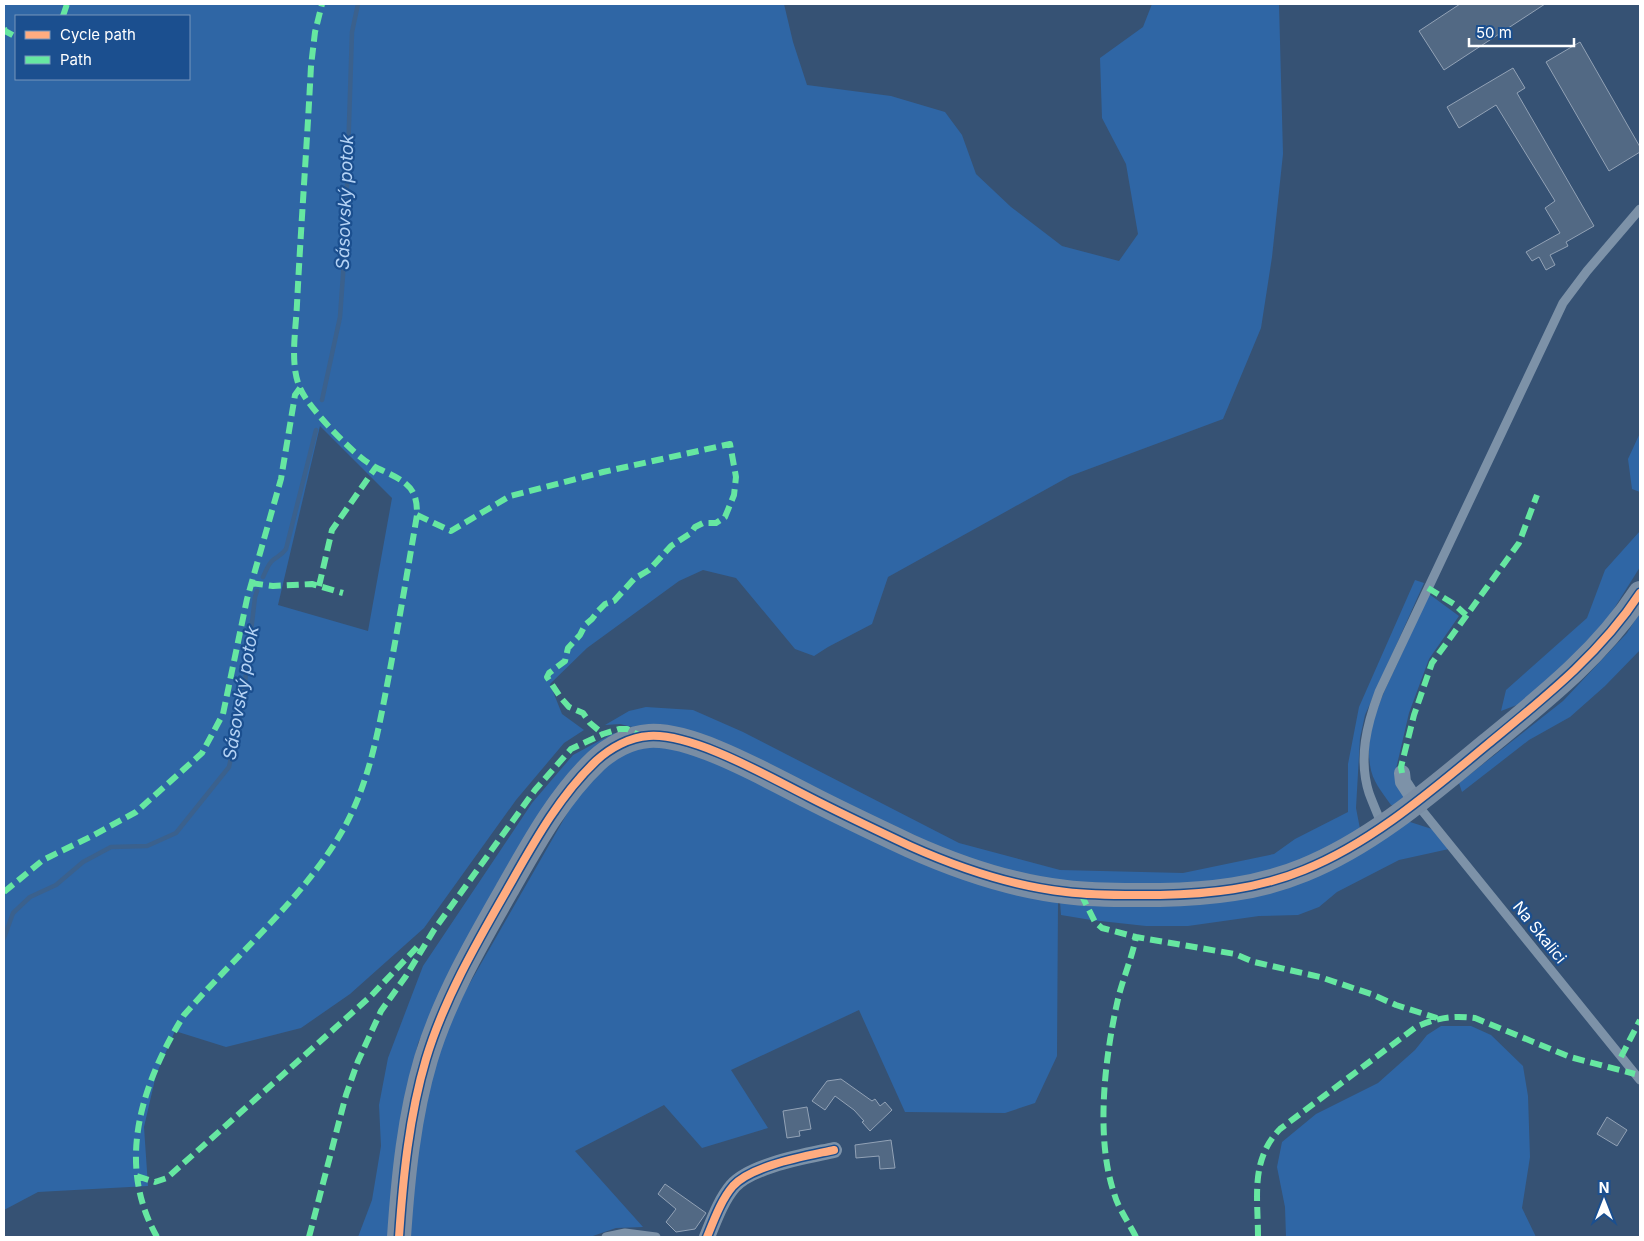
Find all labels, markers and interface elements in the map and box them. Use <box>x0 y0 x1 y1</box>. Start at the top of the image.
legend <box>15 15 190 80</box>
scale bar <box>1469 15 1574 47</box>
text: 50 m <box>1476 23 1512 42</box>
text: Cycle path <box>60 25 136 44</box>
text: Path <box>60 50 92 69</box>
water label: Sásovský potok <box>332 133 357 270</box>
water label: Sásovský potok <box>218 623 263 761</box>
street label: Na Skalici <box>1509 897 1571 967</box>
north arrow <box>1579 1176 1629 1226</box>
text: N <box>1599 1179 1609 1196</box>

